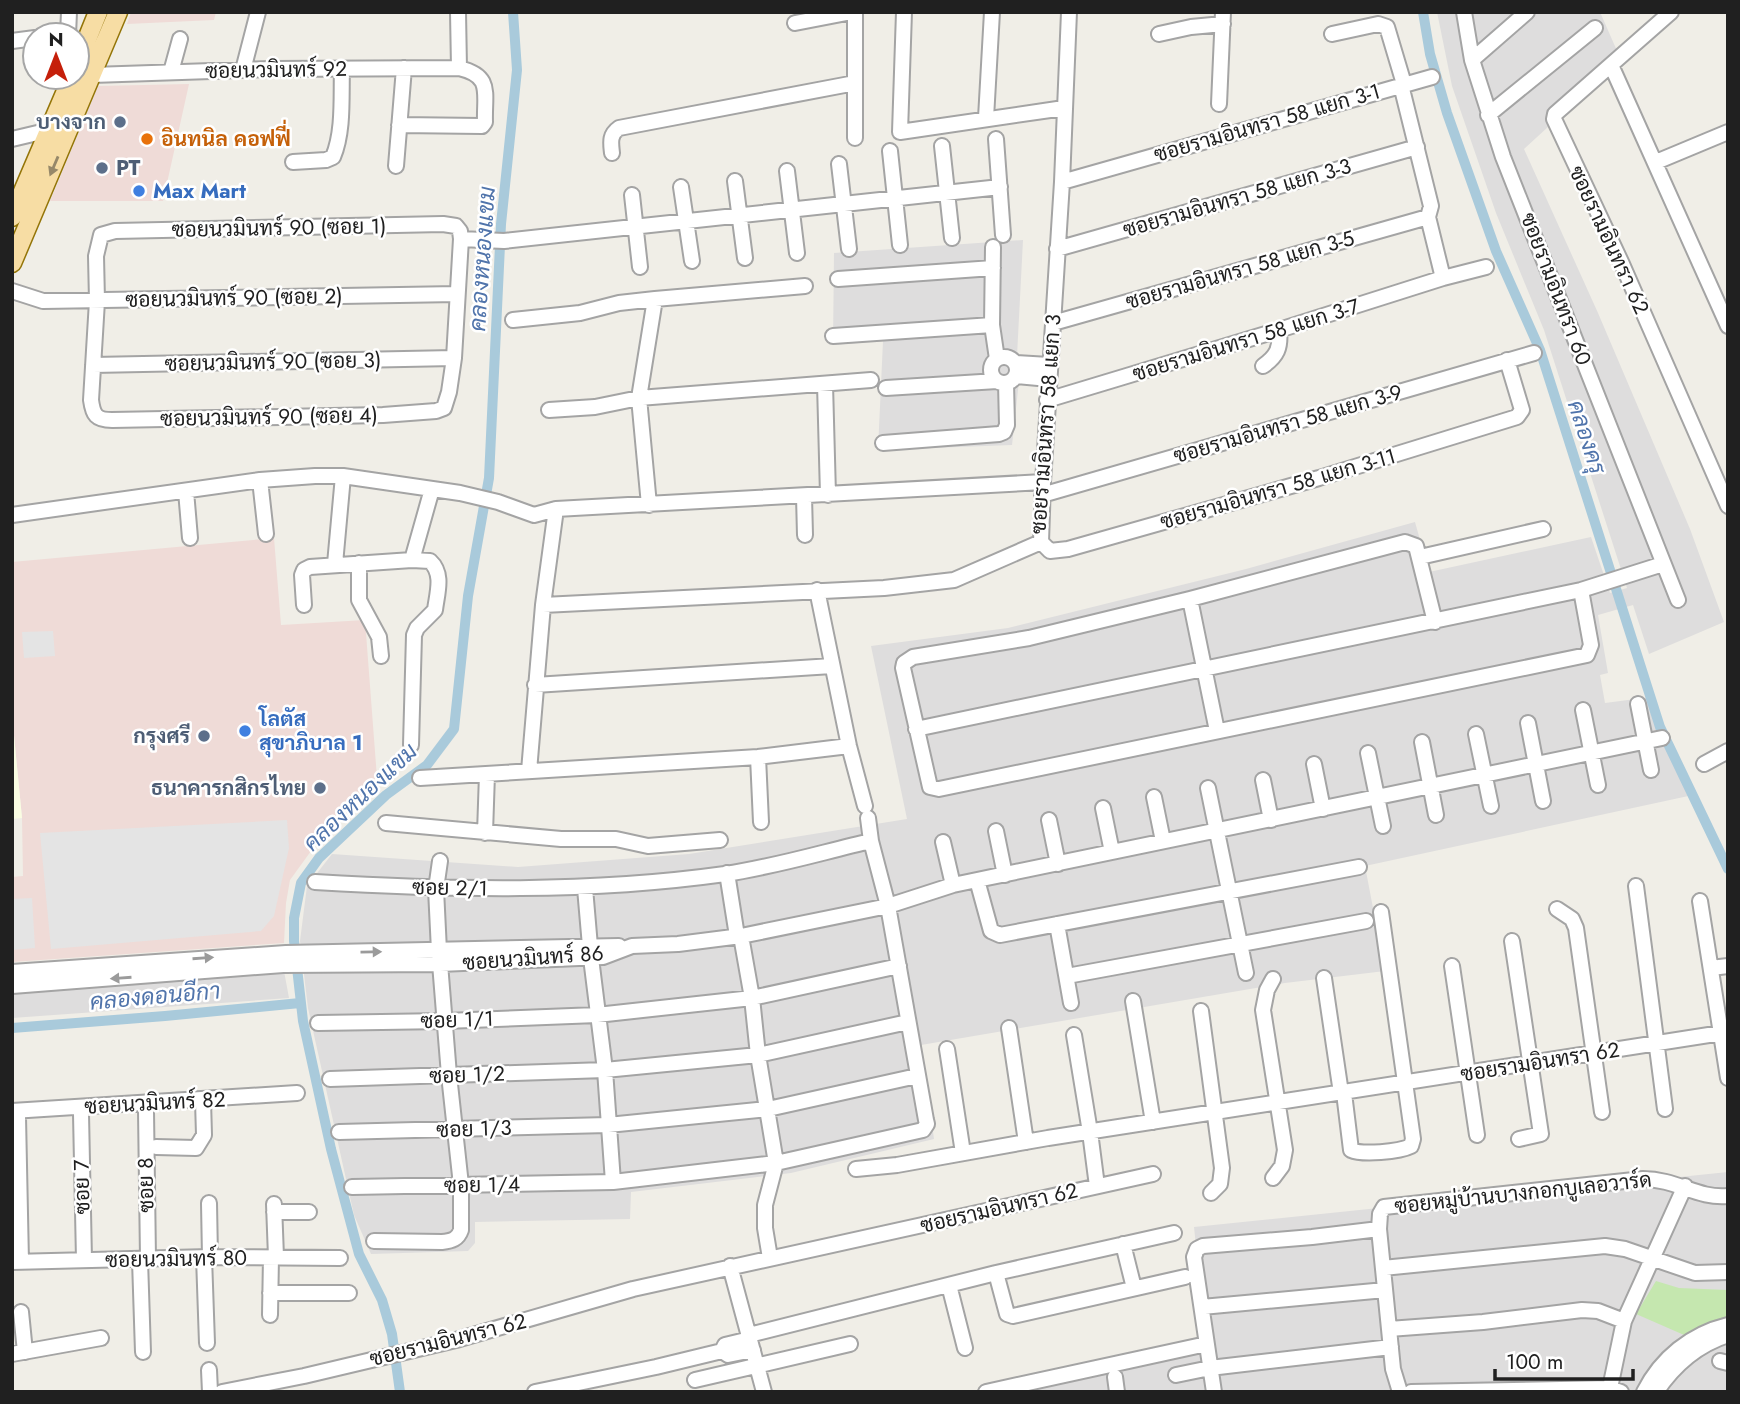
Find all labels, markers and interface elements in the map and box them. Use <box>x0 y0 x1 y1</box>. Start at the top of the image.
north arrow <box>21 21 91 91</box>
text: N <box>48 26 64 53</box>
street label: ซอยนวมินทร์ 92 <box>205 54 347 86</box>
street label: ซอยรามอินทรา 58 แยก 3-1 <box>1150 76 1384 170</box>
place label: บางจาก <box>36 107 106 137</box>
marker: บางจาก <box>112 114 128 130</box>
place label: อินทนิล คอฟฟี่ <box>161 119 291 154</box>
marker: อินทนิล คอฟฟี่ <box>139 131 155 147</box>
street label: ซอยรามอินทรา 58 แยก 3-3 <box>1119 151 1355 245</box>
place label: PT <box>116 153 140 183</box>
one-way arrow <box>48 155 59 176</box>
marker: PT <box>94 160 110 176</box>
street label: ซอยรามอินทรา 62 <box>1561 161 1657 319</box>
place label: Max Mart <box>153 176 246 206</box>
marker: Max Mart <box>131 183 147 199</box>
water label: คลองหนองแขม <box>460 185 504 333</box>
street label: ซอยรามอินทรา 60 <box>1513 208 1599 370</box>
street label: ซอยนวมินทร์ 90 (ซอย 1) <box>171 211 387 245</box>
street label: ซอยรามอินทรา 58 แยก 3-5 <box>1122 223 1358 317</box>
street label: ซอยนวมินทร์ 90 (ซอย 2) <box>125 281 343 315</box>
street label: ซอยรามอินทรา 58 แยก 3-7 <box>1129 291 1363 389</box>
street label: ซอยรามอินทรา 58 แยก 3 <box>1023 313 1069 535</box>
street label: ซอยนวมินทร์ 90 (ซอย 3) <box>164 345 382 379</box>
street label: ซอยรามอินทรา 58 แยก 3-9 <box>1170 377 1406 471</box>
water label: คลองครุ <box>1559 396 1615 479</box>
street label: ซอยนวมินทร์ 90 (ซอย 4) <box>160 400 378 434</box>
street label: ซอยรามอินทรา 58 แยก 3-11 <box>1157 441 1399 537</box>
place label: โลตัส สุขาภิบาล 1 <box>257 704 363 758</box>
place label: กรุงศรี <box>133 721 190 751</box>
marker: โลตัส สุขาภิบาล 1 <box>237 723 253 739</box>
marker: กรุงศรี <box>196 728 212 744</box>
water label: คลองหนองแขม <box>295 735 425 859</box>
place label: ธนาคารกสิกรไทย <box>151 773 306 803</box>
marker: ธนาคารกสิกรไทย <box>312 780 328 796</box>
street label: ซอย 2/1 <box>412 872 488 904</box>
street label: ซอยนวมินทร์ 86 <box>461 938 605 978</box>
one-way arrow <box>361 946 383 957</box>
one-way arrow <box>192 953 214 964</box>
one-way arrow <box>110 972 132 983</box>
water label: คลองดอนอีกา <box>88 973 222 1019</box>
street label: ซอย 1/1 <box>420 1004 494 1036</box>
street label: ซอยรามอินทรา 62 <box>1458 1035 1622 1089</box>
street label: ซอย 1/2 <box>429 1059 505 1091</box>
street label: ซอยนวมินทร์ 82 <box>84 1084 226 1122</box>
street label: ซอย 1/3 <box>436 1113 512 1145</box>
street label: ซอย 8 <box>131 1157 161 1213</box>
street label: ซอย 7 <box>67 1159 97 1215</box>
street label: ซอยหมู่บ้านบางกอกบูเลอวาร์ด <box>1393 1165 1653 1221</box>
street label: ซอย 1/4 <box>444 1169 520 1201</box>
street label: ซอยรามอินทรา 62 <box>917 1175 1081 1241</box>
street label: ซอยนวมินทร์ 80 <box>105 1243 247 1275</box>
street label: ซอยรามอินทรา 62 <box>366 1306 530 1374</box>
scale bar <box>1495 1338 1633 1382</box>
text: 100 m <box>1506 1347 1563 1377</box>

